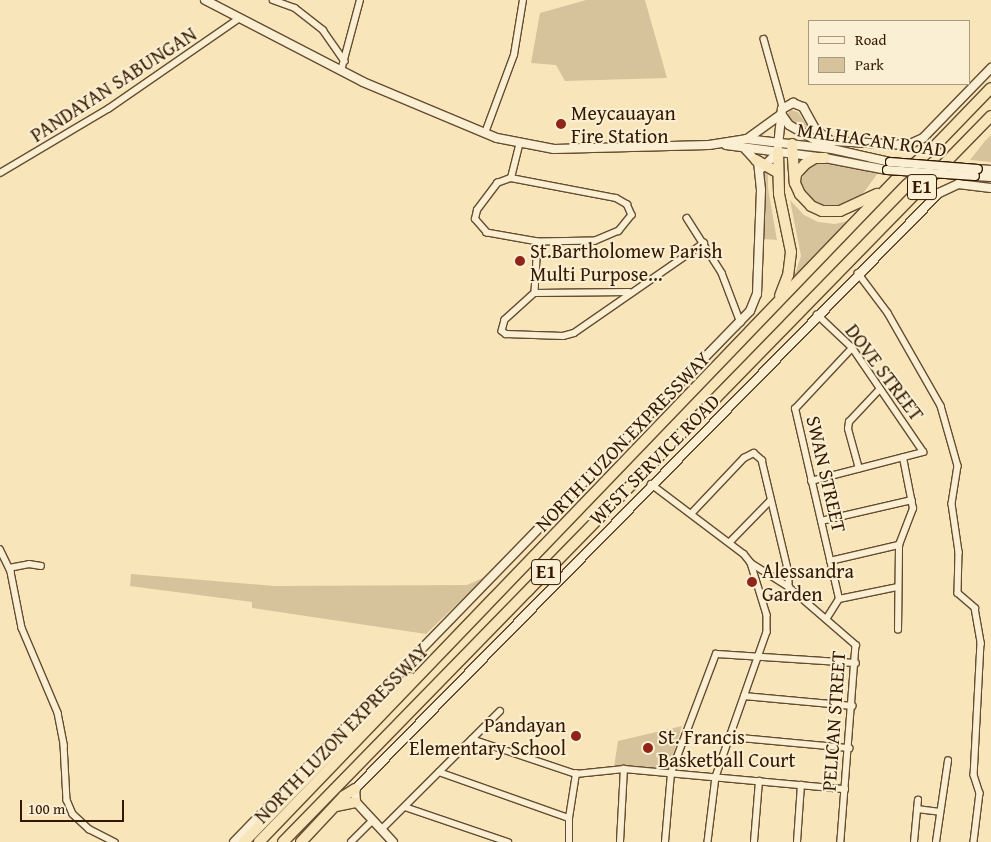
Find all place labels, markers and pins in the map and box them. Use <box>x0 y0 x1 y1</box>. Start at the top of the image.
place label: Meycauayan Fire Station <box>571 100 676 147</box>
marker: Meycauayan Fire Station <box>555 118 567 130</box>
place label: St.Bartholomew Parish Multi Purpose... <box>530 238 723 285</box>
marker: St.Bartholomew Parish Multi Purpose... <box>514 255 526 267</box>
place label: Alessandra Garden <box>762 558 854 605</box>
marker: Alessandra Garden <box>746 576 758 588</box>
place label: Pandayan Elementary School <box>409 712 566 759</box>
place label: St. Francis Basketball Court <box>658 724 796 771</box>
marker: Pandayan Elementary School <box>570 730 582 742</box>
marker: St. Francis Basketball Court <box>642 742 654 754</box>

